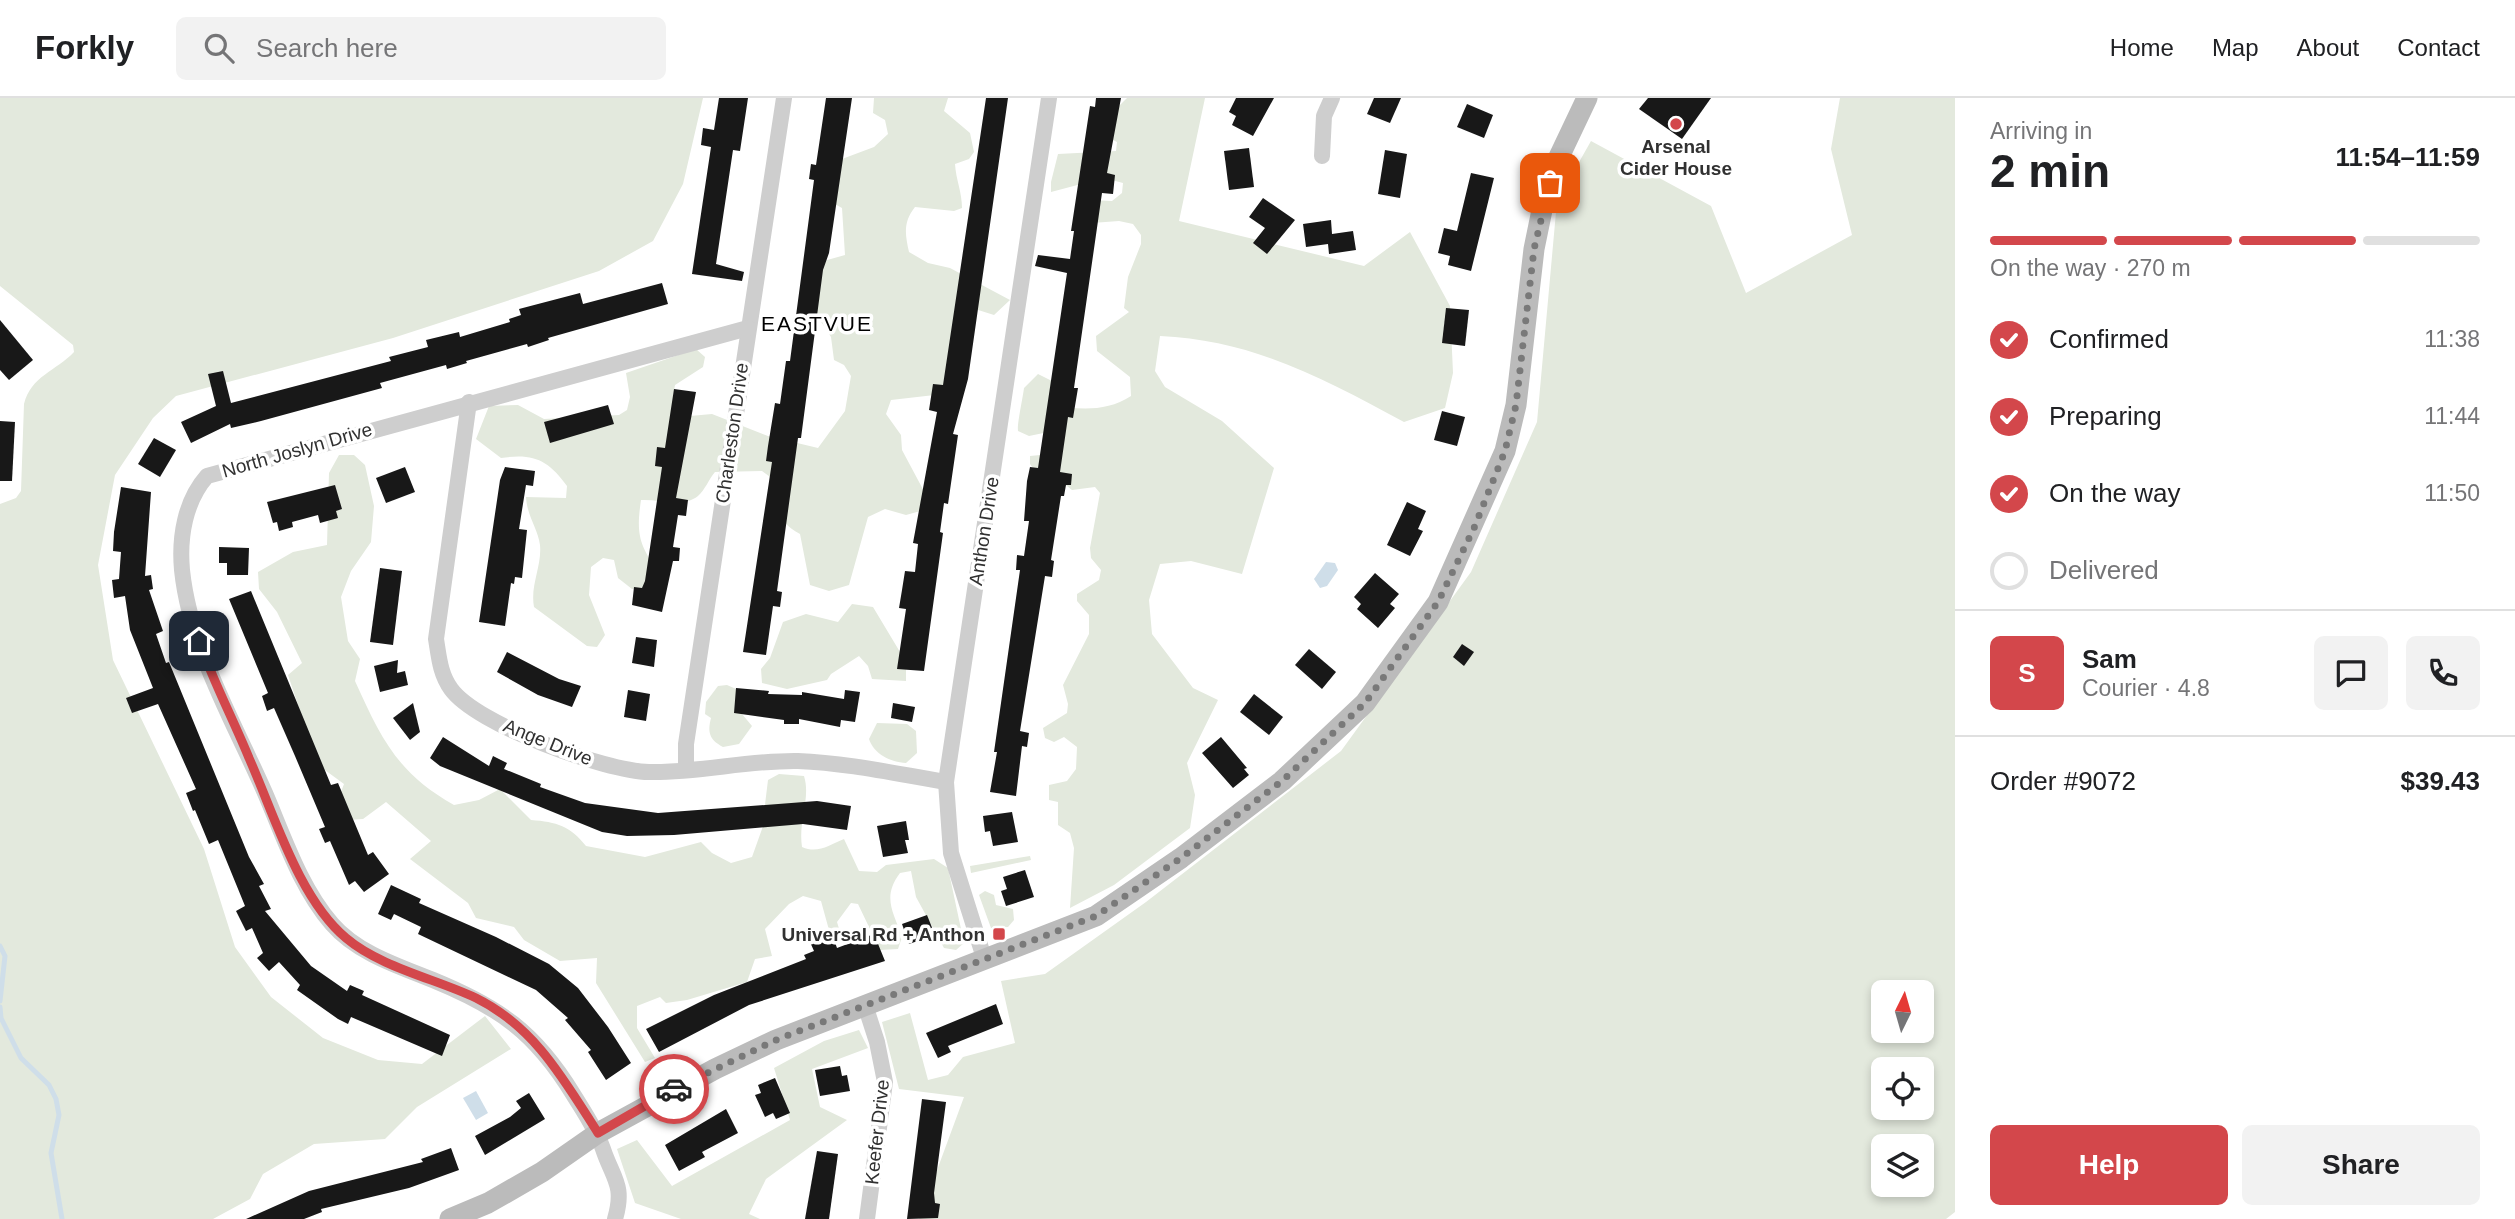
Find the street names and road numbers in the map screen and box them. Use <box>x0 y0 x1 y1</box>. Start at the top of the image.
street label: Charleston Drive <box>712 361 752 505</box>
street label: North Joslyn Drive <box>220 419 374 481</box>
street label: Anthon Drive <box>965 475 1003 587</box>
street label: Ange Drive <box>500 715 596 769</box>
street label: Keefer Drive <box>861 1078 893 1186</box>

